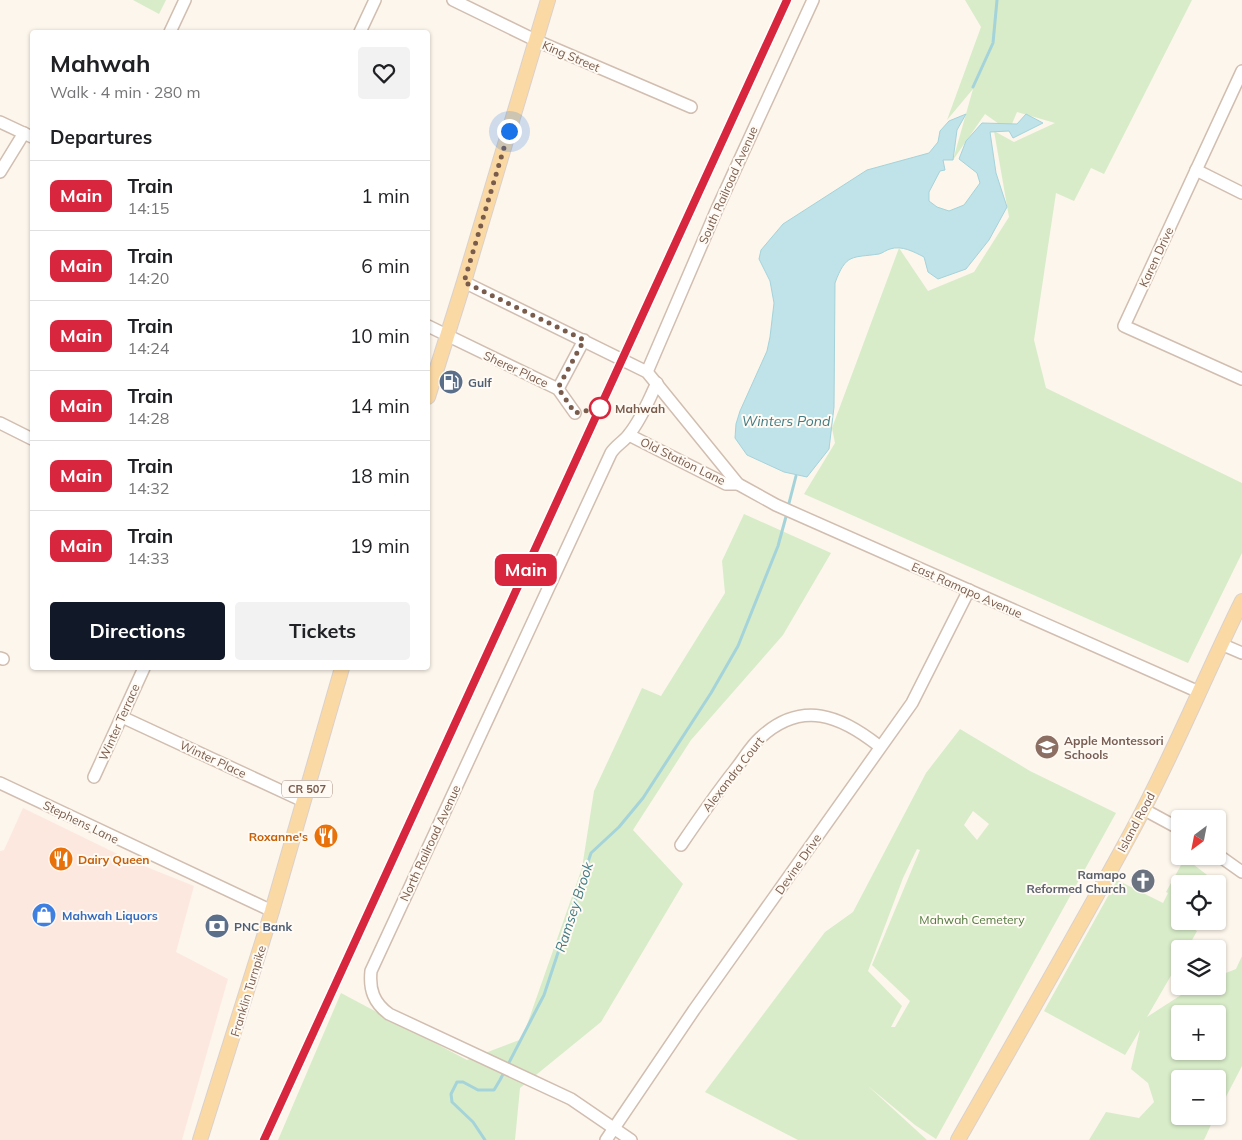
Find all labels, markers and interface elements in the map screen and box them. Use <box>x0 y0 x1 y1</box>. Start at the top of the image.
street label: King Street <box>540 37 602 75</box>
button: heart <box>358 47 410 99</box>
text: Mahwah <box>50 48 150 78</box>
text: Walk · 4 min · 280 m <box>50 82 201 102</box>
your location <box>497 119 522 144</box>
street label: South Railroad Avenue <box>695 124 761 246</box>
text: Departures <box>50 125 152 149</box>
text: Train <box>127 174 173 198</box>
text: Main <box>60 184 102 207</box>
text: 1 min <box>361 184 410 208</box>
text: 14:15 <box>127 198 169 218</box>
street label: Karen Drive <box>1136 224 1176 290</box>
text: Train <box>127 244 173 268</box>
text: Main <box>60 254 102 277</box>
text: 6 min <box>361 254 410 278</box>
text: 14:20 <box>127 268 169 288</box>
text: Train <box>127 314 173 338</box>
text: Main <box>60 324 102 347</box>
text: 10 min <box>350 324 410 348</box>
text: 14:24 <box>127 338 169 358</box>
street label: Sherer Place <box>481 348 551 390</box>
fuel station icon: Gulf <box>438 369 464 395</box>
place label: Gulf <box>468 375 492 390</box>
text: Train <box>127 384 173 408</box>
text: Main <box>60 394 102 417</box>
text: 14 min <box>350 394 410 418</box>
marker: Mahwah <box>589 397 611 419</box>
place label: Mahwah <box>615 401 665 416</box>
text: 14:28 <box>127 408 169 428</box>
water label: Winters Pond <box>742 412 831 430</box>
street label: Old Station Lane <box>638 434 728 488</box>
text: Train <box>127 454 173 478</box>
text: Main <box>60 464 102 487</box>
text: 18 min <box>350 464 410 488</box>
text: 14:32 <box>127 478 169 498</box>
text: Train <box>127 524 173 548</box>
text: Main <box>60 534 102 557</box>
text: 19 min <box>350 534 410 558</box>
text: 14:33 <box>127 548 169 568</box>
line badge: Main <box>491 554 561 586</box>
text: Main <box>505 558 547 581</box>
street label: East Ramapo Avenue <box>909 559 1025 621</box>
button: Directions <box>50 602 225 660</box>
button: Tickets <box>235 602 410 660</box>
street label: Winter Terrace <box>95 681 143 763</box>
place label: Apple Montessori Schools <box>1064 733 1164 762</box>
street label: Alexandra Court <box>699 734 767 814</box>
school or university icon: Apple Montessori Schools <box>1034 734 1060 760</box>
street label: Winter Place <box>177 737 249 781</box>
road number: CR 507 <box>282 781 332 798</box>
street label: North Railroad Avenue <box>396 782 464 904</box>
street label: Island Road <box>1114 789 1158 855</box>
street label: Stephens Lane <box>41 797 121 847</box>
north arrow <box>1171 810 1226 865</box>
map controls <box>1171 810 1226 1125</box>
restaurant icon: Roxanne's <box>313 823 339 849</box>
place label: Roxanne's <box>249 829 308 844</box>
street label: Devine Drive <box>772 831 824 897</box>
restaurant icon: Dairy Queen <box>48 846 74 872</box>
place label: Dairy Queen <box>78 852 150 867</box>
water label: Ramsey Brook <box>551 859 597 954</box>
place label: Ramapo Reformed Church <box>1026 867 1126 896</box>
church icon: Ramapo Reformed Church <box>1130 868 1156 894</box>
button: locate <box>1171 875 1226 930</box>
shop icon: Mahwah Liquors <box>31 902 57 928</box>
place label: Mahwah Liquors <box>62 908 158 923</box>
park label: Mahwah Cemetery <box>919 912 1025 927</box>
bank icon: PNC Bank <box>204 913 230 939</box>
place label: PNC Bank <box>234 919 293 934</box>
button: layers <box>1171 940 1226 995</box>
street label: Franklin Turnpike <box>227 944 269 1038</box>
button: + <box>1171 1005 1226 1060</box>
button: − <box>1171 1070 1226 1125</box>

